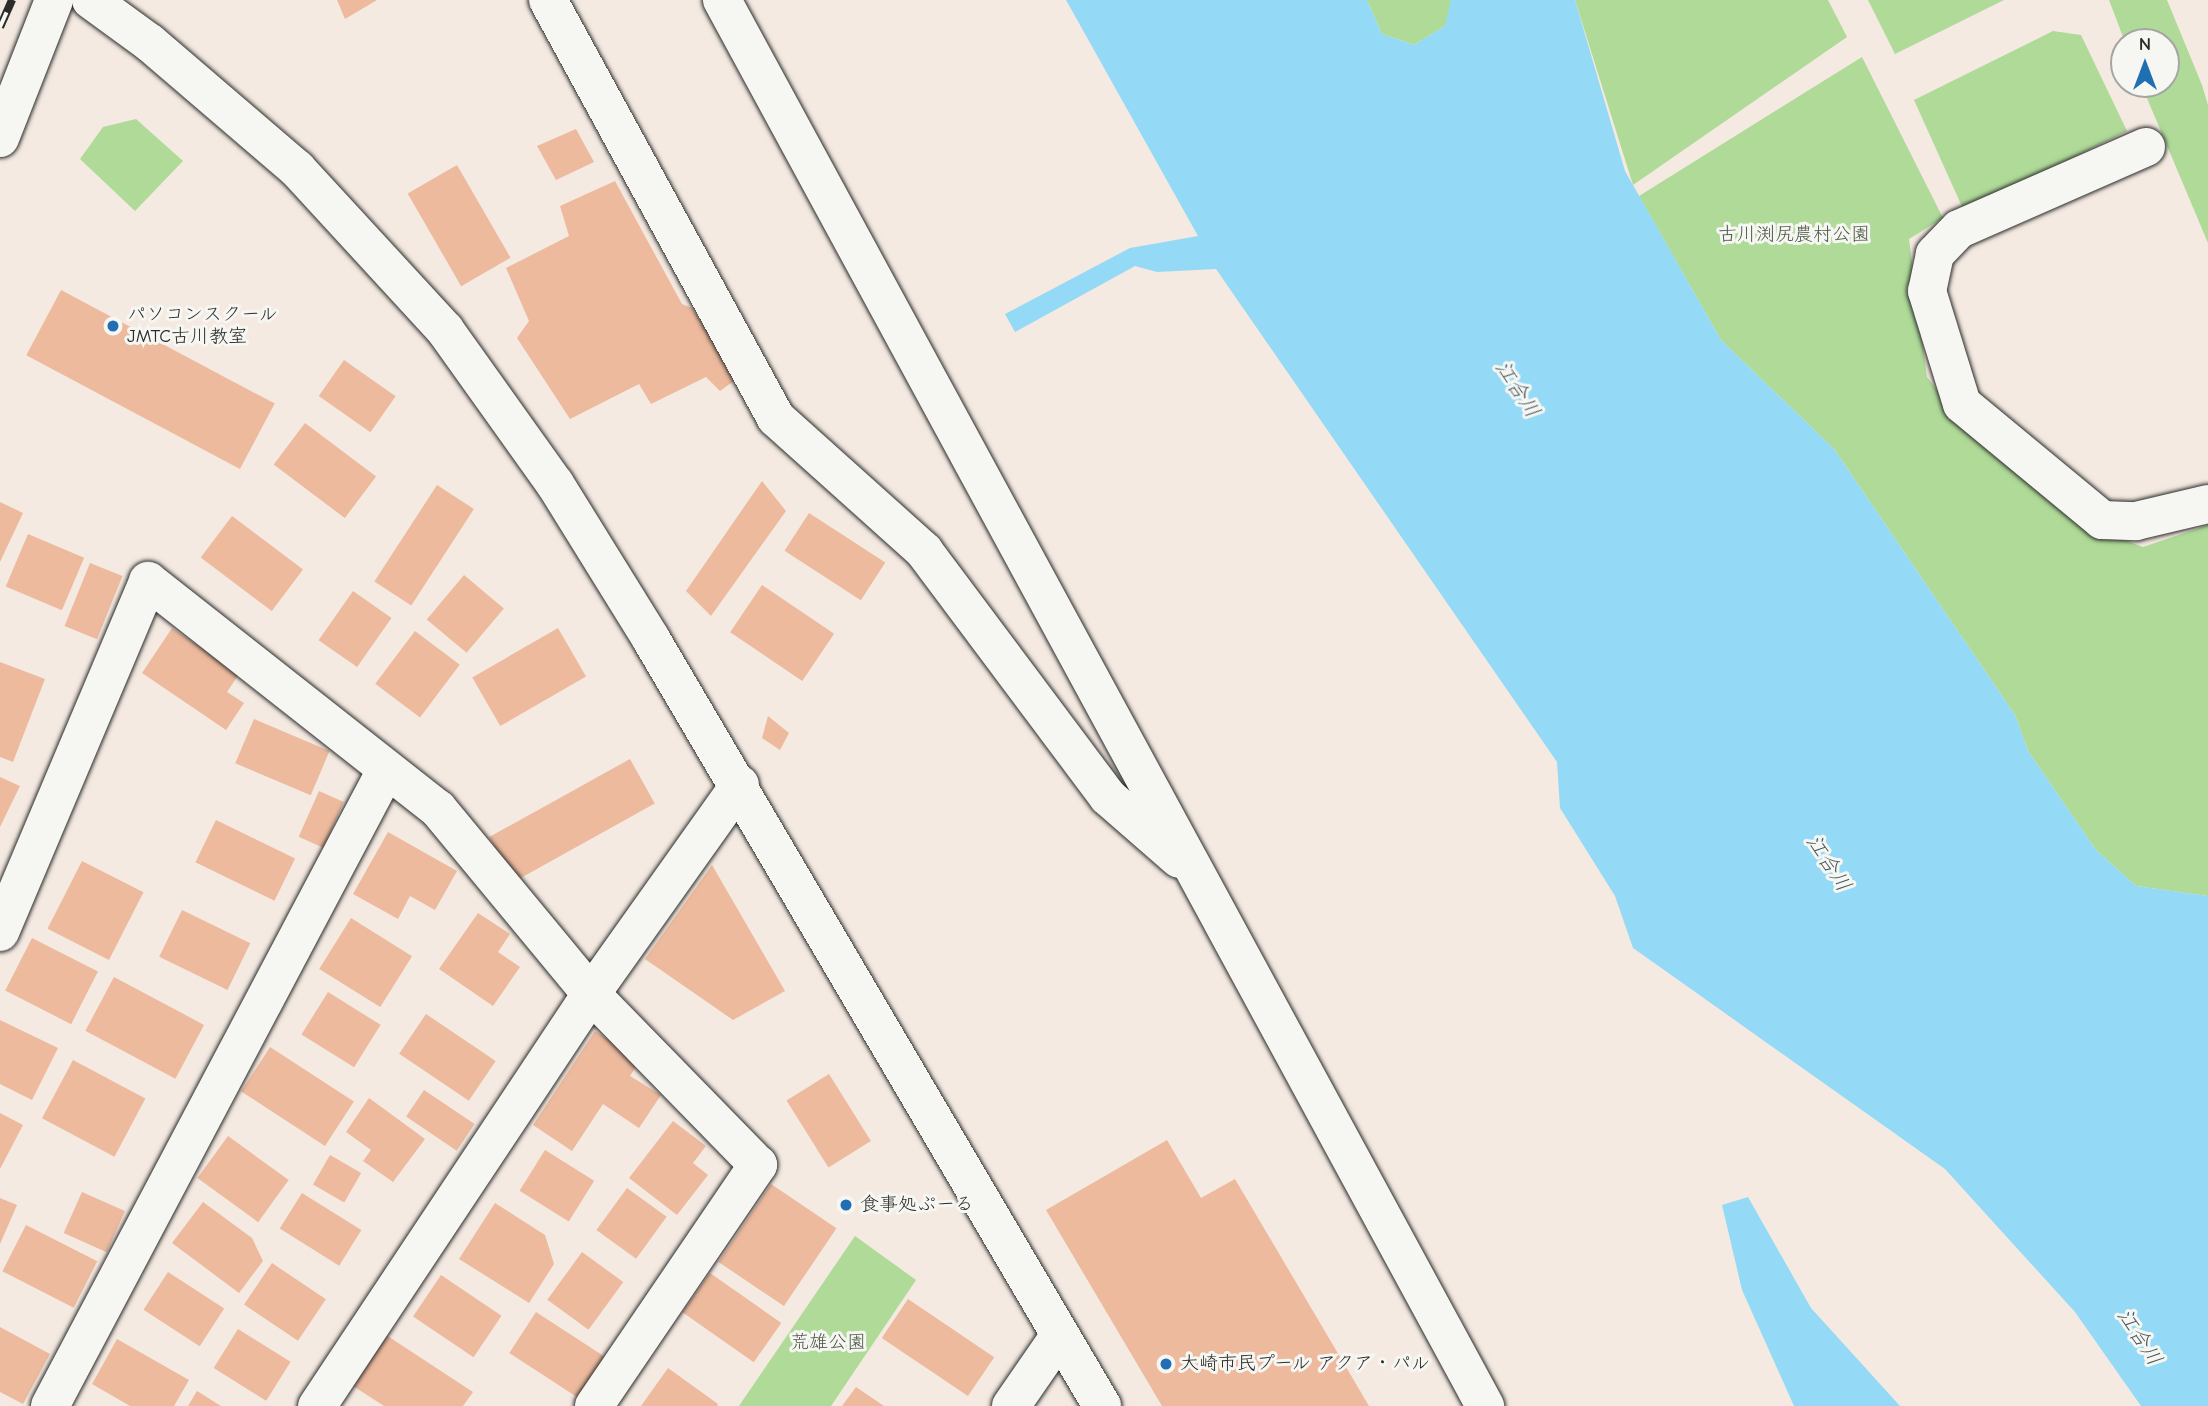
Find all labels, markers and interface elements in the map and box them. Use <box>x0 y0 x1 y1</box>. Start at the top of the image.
north arrow <box>2110 28 2180 98</box>
text: N <box>2139 33 2151 55</box>
park label: 古川渕尻農村公園 <box>1718 224 1870 246</box>
place label: パソコンスクール JMTC古川教室 <box>127 304 279 348</box>
marker: パソコンスクール JMTC古川教室 <box>105 318 121 334</box>
water label: 江合川 <box>1490 356 1546 422</box>
water label: 江合川 <box>1801 830 1857 896</box>
place label: 食事処ぷーる <box>860 1194 974 1216</box>
marker: 食事処ぷーる <box>838 1197 854 1213</box>
water label: 江合川 <box>2112 1304 2168 1370</box>
park label: 荒雄公園 <box>790 1332 866 1354</box>
place label: 大崎市民プール アクア・パル <box>1180 1353 1432 1375</box>
marker: 大崎市民プール アクア・パル <box>1158 1356 1174 1372</box>

